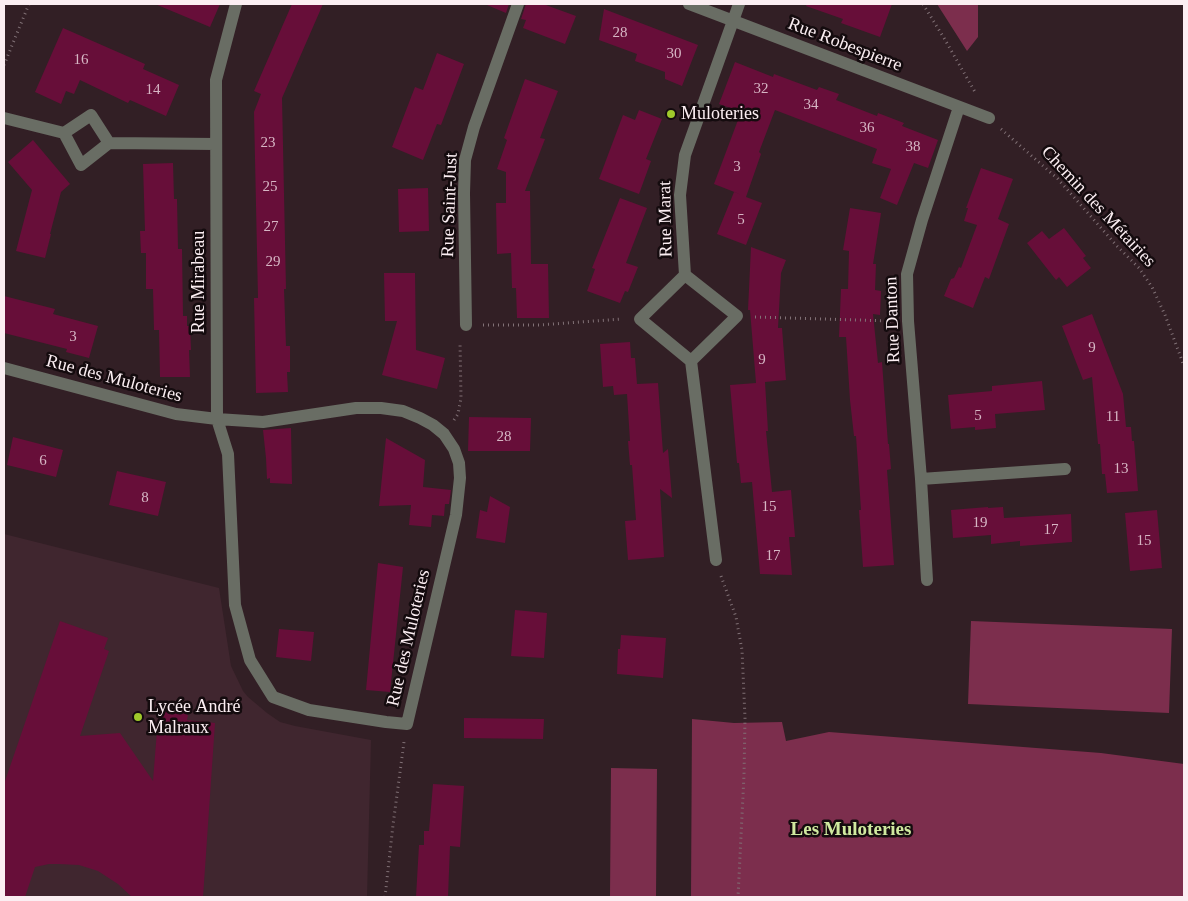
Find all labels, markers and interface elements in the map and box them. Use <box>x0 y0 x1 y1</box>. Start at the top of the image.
street label: Rue Robespierre <box>785 13 905 77</box>
house number: 28 <box>612 24 628 42</box>
house number: 30 <box>666 45 682 63</box>
house number: 16 <box>74 51 88 69</box>
house number: 32 <box>754 80 768 98</box>
house number: 14 <box>146 81 160 99</box>
house number: 34 <box>804 96 818 114</box>
place label: Muloteries <box>681 103 759 125</box>
marker: Muloteries <box>665 108 677 120</box>
house number: 36 <box>860 119 874 137</box>
house number: 23 <box>260 134 276 152</box>
house number: 38 <box>906 138 920 156</box>
street label: Chemin des Métairies <box>1036 142 1160 272</box>
street label: Rue Saint-Just <box>437 152 463 258</box>
house number: 3 <box>733 158 741 176</box>
house number: 25 <box>262 178 278 196</box>
street label: Rue Marat <box>655 181 677 257</box>
house number: 5 <box>737 211 745 229</box>
house number: 27 <box>264 218 278 236</box>
street label: Rue Mirabeau <box>188 231 210 333</box>
house number: 29 <box>266 253 280 271</box>
street label: Rue Danton <box>881 276 905 364</box>
house number: 3 <box>69 328 77 346</box>
house number: 9 <box>1088 339 1096 357</box>
street label: Rue des Muloteries <box>44 350 184 408</box>
house number: 9 <box>758 351 766 369</box>
house number: 5 <box>974 407 982 425</box>
house number: 11 <box>1106 408 1120 426</box>
house number: 28 <box>496 428 512 446</box>
house number: 6 <box>39 452 47 470</box>
house number: 13 <box>1114 460 1128 478</box>
house number: 8 <box>141 489 149 507</box>
house number: 15 <box>762 498 776 516</box>
house number: 19 <box>972 514 988 532</box>
house number: 17 <box>1044 521 1058 539</box>
house number: 15 <box>1136 532 1152 550</box>
house number: 17 <box>766 547 780 565</box>
street label: Rue des Muloteries <box>383 567 435 709</box>
place label: Lycée André Malraux <box>148 696 240 739</box>
marker: Lycée André Malraux <box>132 711 144 723</box>
district label: Les Muloteries <box>791 819 911 841</box>

